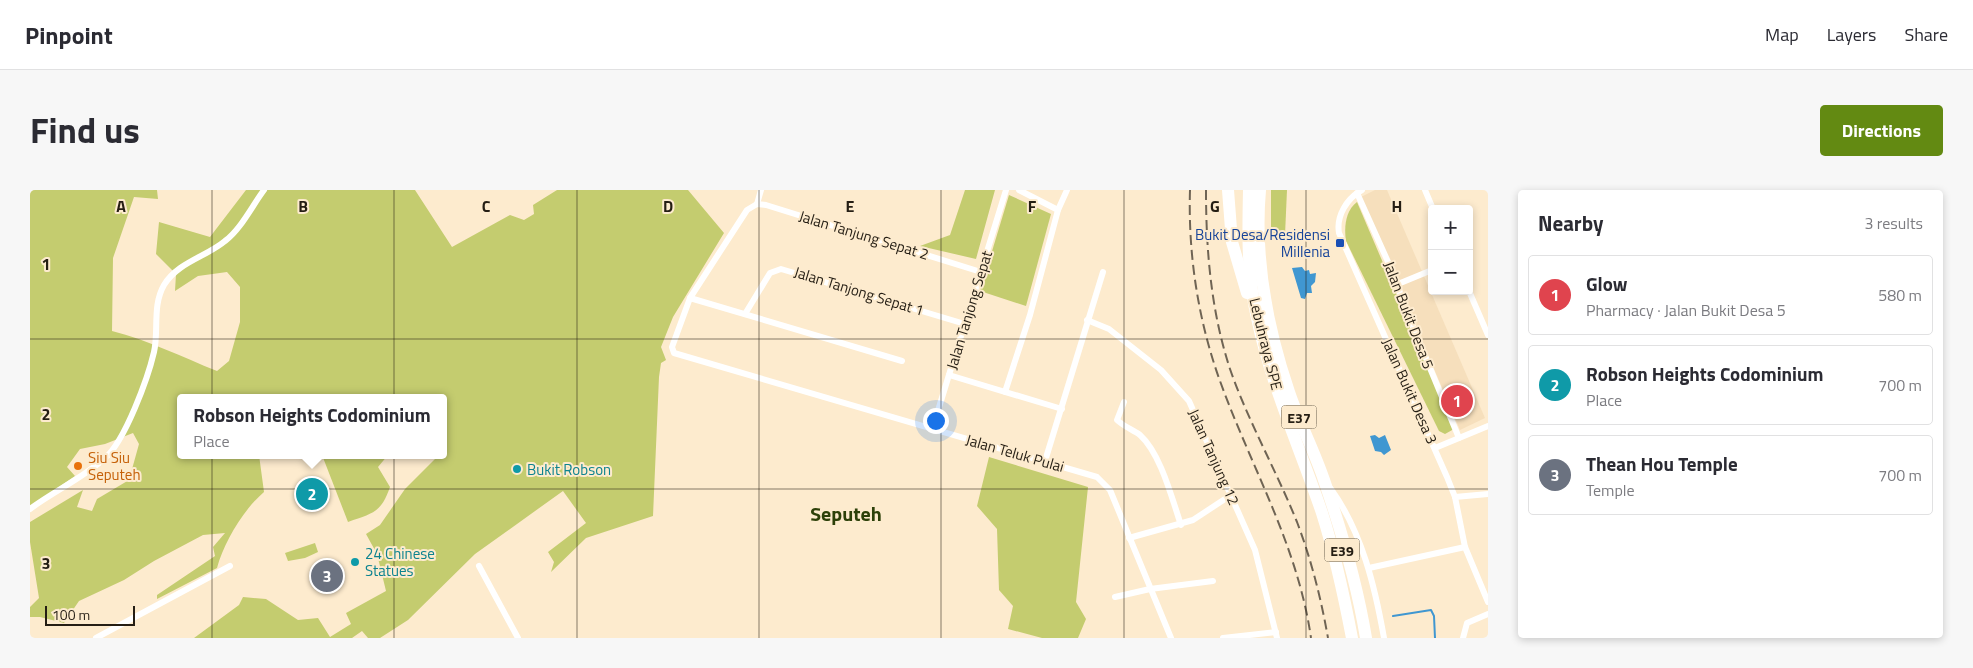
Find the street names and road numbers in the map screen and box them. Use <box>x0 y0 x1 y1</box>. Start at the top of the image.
street label: Jalan Tanjung Sepat 2 <box>796 204 932 266</box>
street label: Jalan Tanjong Sepat <box>940 247 998 372</box>
street label: Jalan Bukit Desa 5 <box>1378 258 1440 372</box>
street label: Jalan Tanjong Sepat 1 <box>791 260 927 322</box>
street label: Lebuhraya SPE <box>1243 295 1289 393</box>
street label: Jalan Bukit Desa 3 <box>1376 334 1444 448</box>
street label: Jalan Tanjung 12 <box>1182 405 1246 509</box>
road number: E37 <box>1282 406 1316 428</box>
street label: Jalan Teluk Pulai <box>963 428 1067 478</box>
road number: E39 <box>1324 538 1360 562</box>

